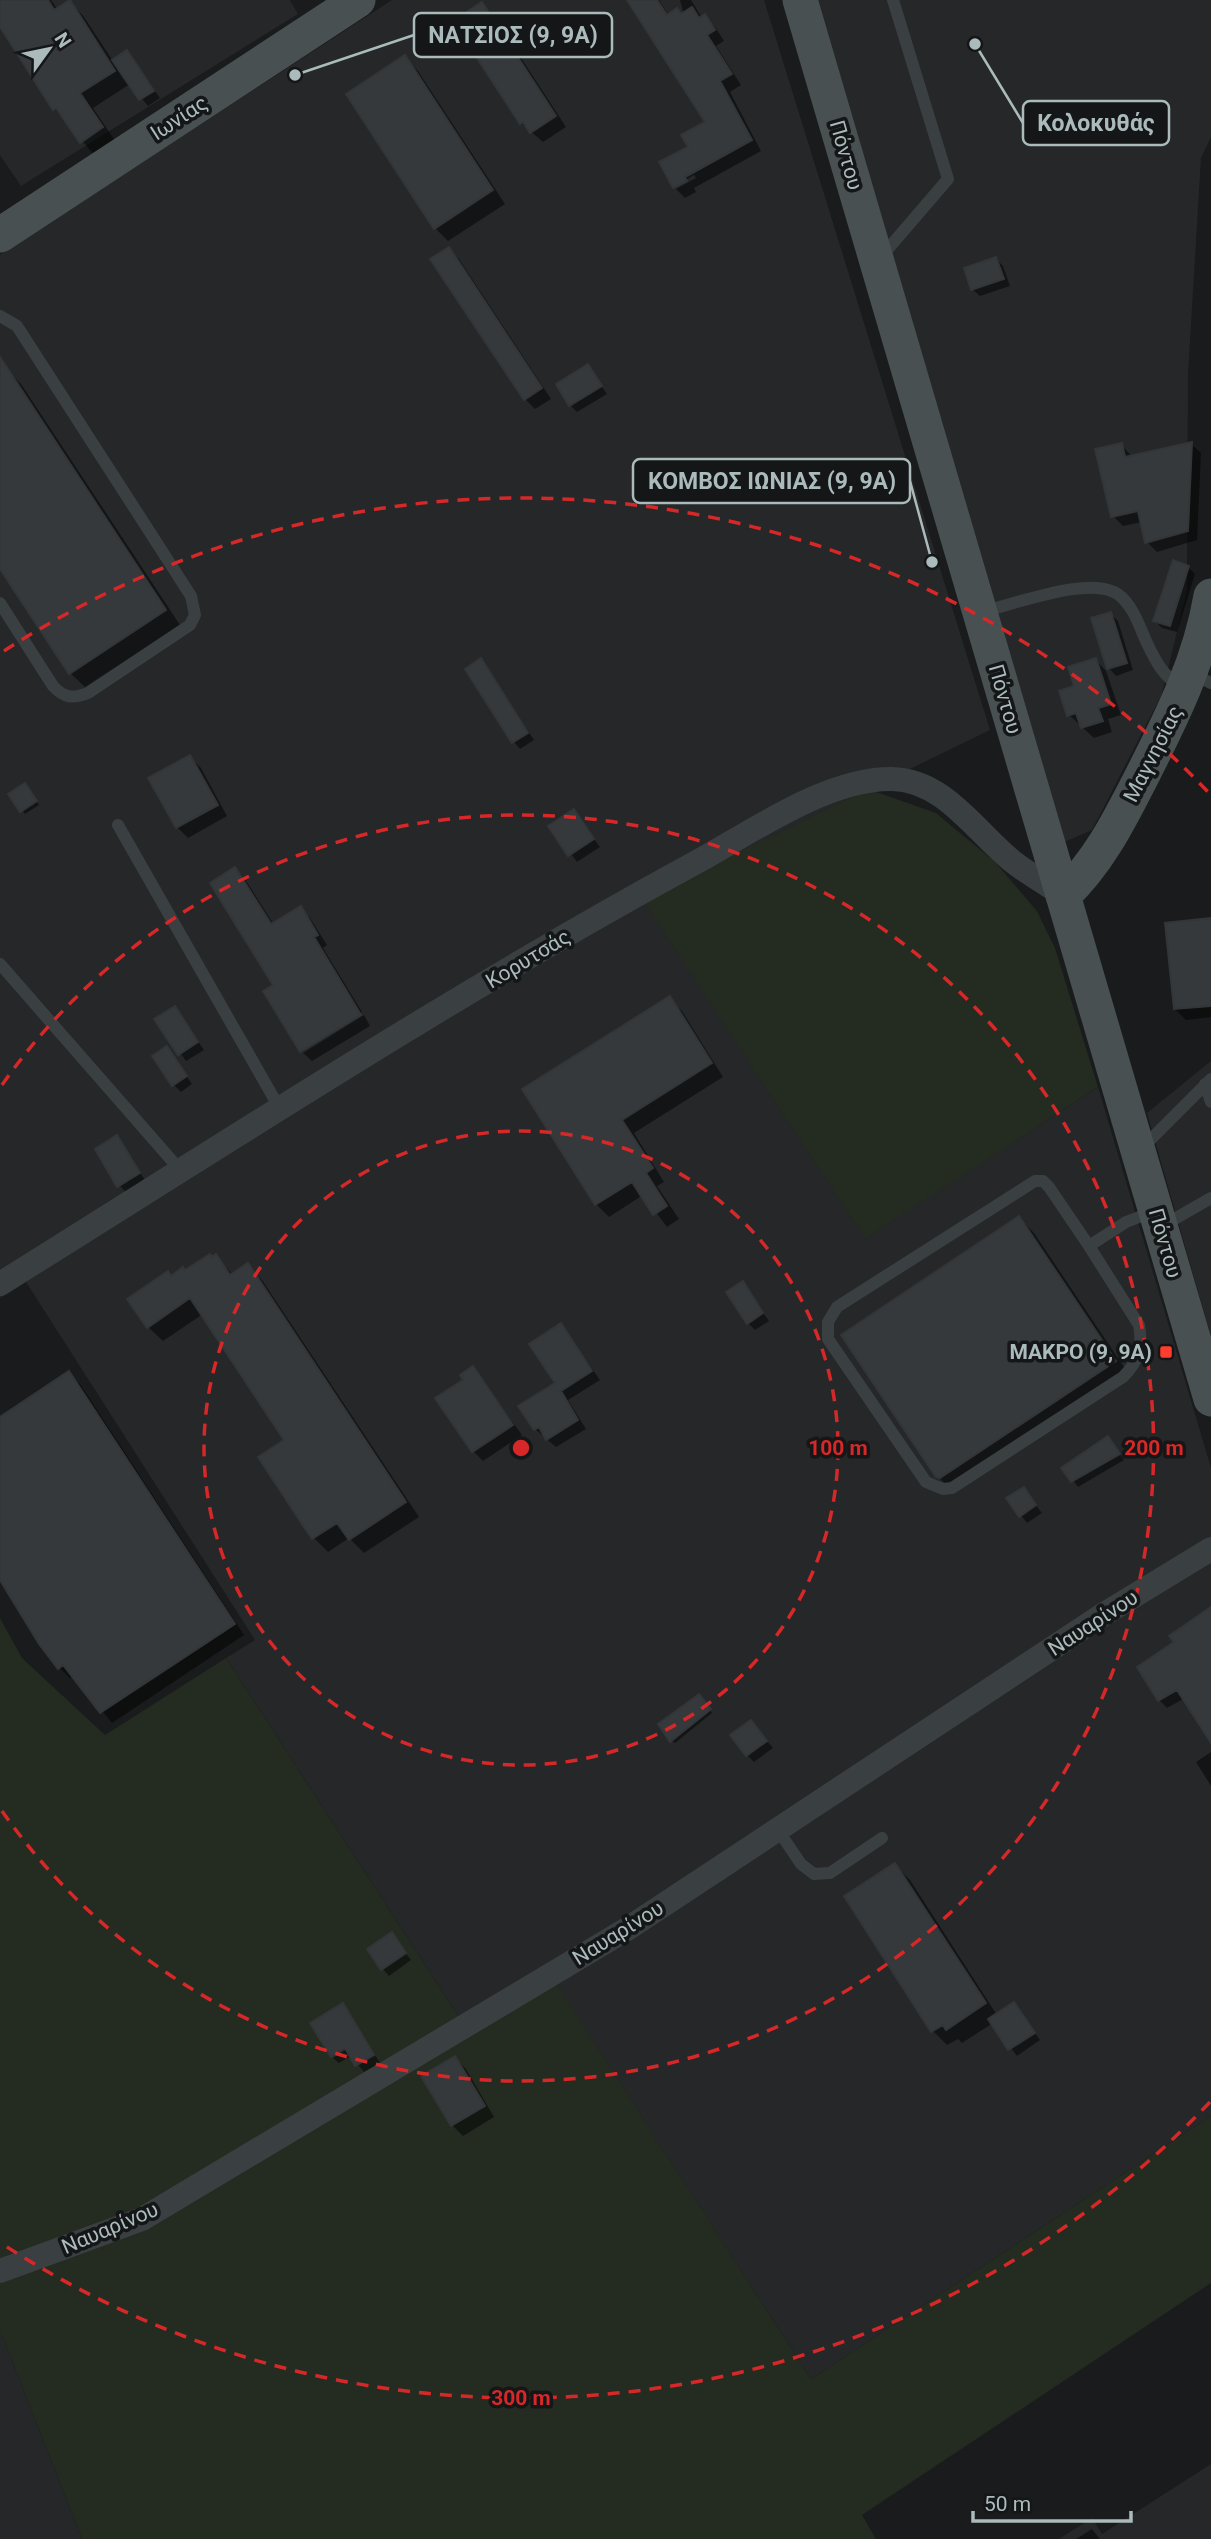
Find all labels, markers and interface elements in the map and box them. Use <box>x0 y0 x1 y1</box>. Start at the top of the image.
callout: ΝΑΤΣΙΟΣ (9, 9Α) <box>414 13 612 57</box>
north arrow <box>14 14 84 84</box>
text: ΝΑΤΣΙΟΣ (9, 9Α) <box>428 22 598 49</box>
text: N <box>50 28 76 52</box>
street label: Ιωνίας <box>146 91 212 145</box>
callout: Κολοκυθάς <box>1023 101 1169 145</box>
text: Κολοκυθάς <box>1037 110 1155 137</box>
street label: Πόντου <box>825 117 867 193</box>
callout: ΚΟΜΒΟΣ ΙΩΝΙΑΣ (9, 9Α) <box>633 459 910 503</box>
text: ΚΟΜΒΟΣ ΙΩΝΙΑΣ (9, 9Α) <box>648 468 896 495</box>
street label: Πόντου <box>984 661 1026 737</box>
street label: Μαγνησίας <box>1119 702 1187 806</box>
street label: Κορυτσάς <box>482 924 574 994</box>
street label: Πόντου <box>1144 1205 1186 1281</box>
place label: ΜΑΚΡΟ (9, 9Α) <box>1009 1340 1152 1364</box>
marker: ΜΑΚΡΟ (9, 9Α) <box>1158 1344 1174 1360</box>
centre of rings <box>509 1436 533 1460</box>
text: 100 m <box>808 1436 868 1460</box>
text: 200 m <box>1124 1436 1184 1460</box>
street label: Ναυαρίνου <box>1044 1585 1142 1661</box>
street label: Ναυαρίνου <box>568 1896 668 1970</box>
street label: Ναυαρίνου <box>58 2197 162 2259</box>
text: 300 m <box>491 2386 551 2410</box>
scale bar <box>973 2480 1130 2524</box>
text: 50 m <box>984 2492 1031 2516</box>

